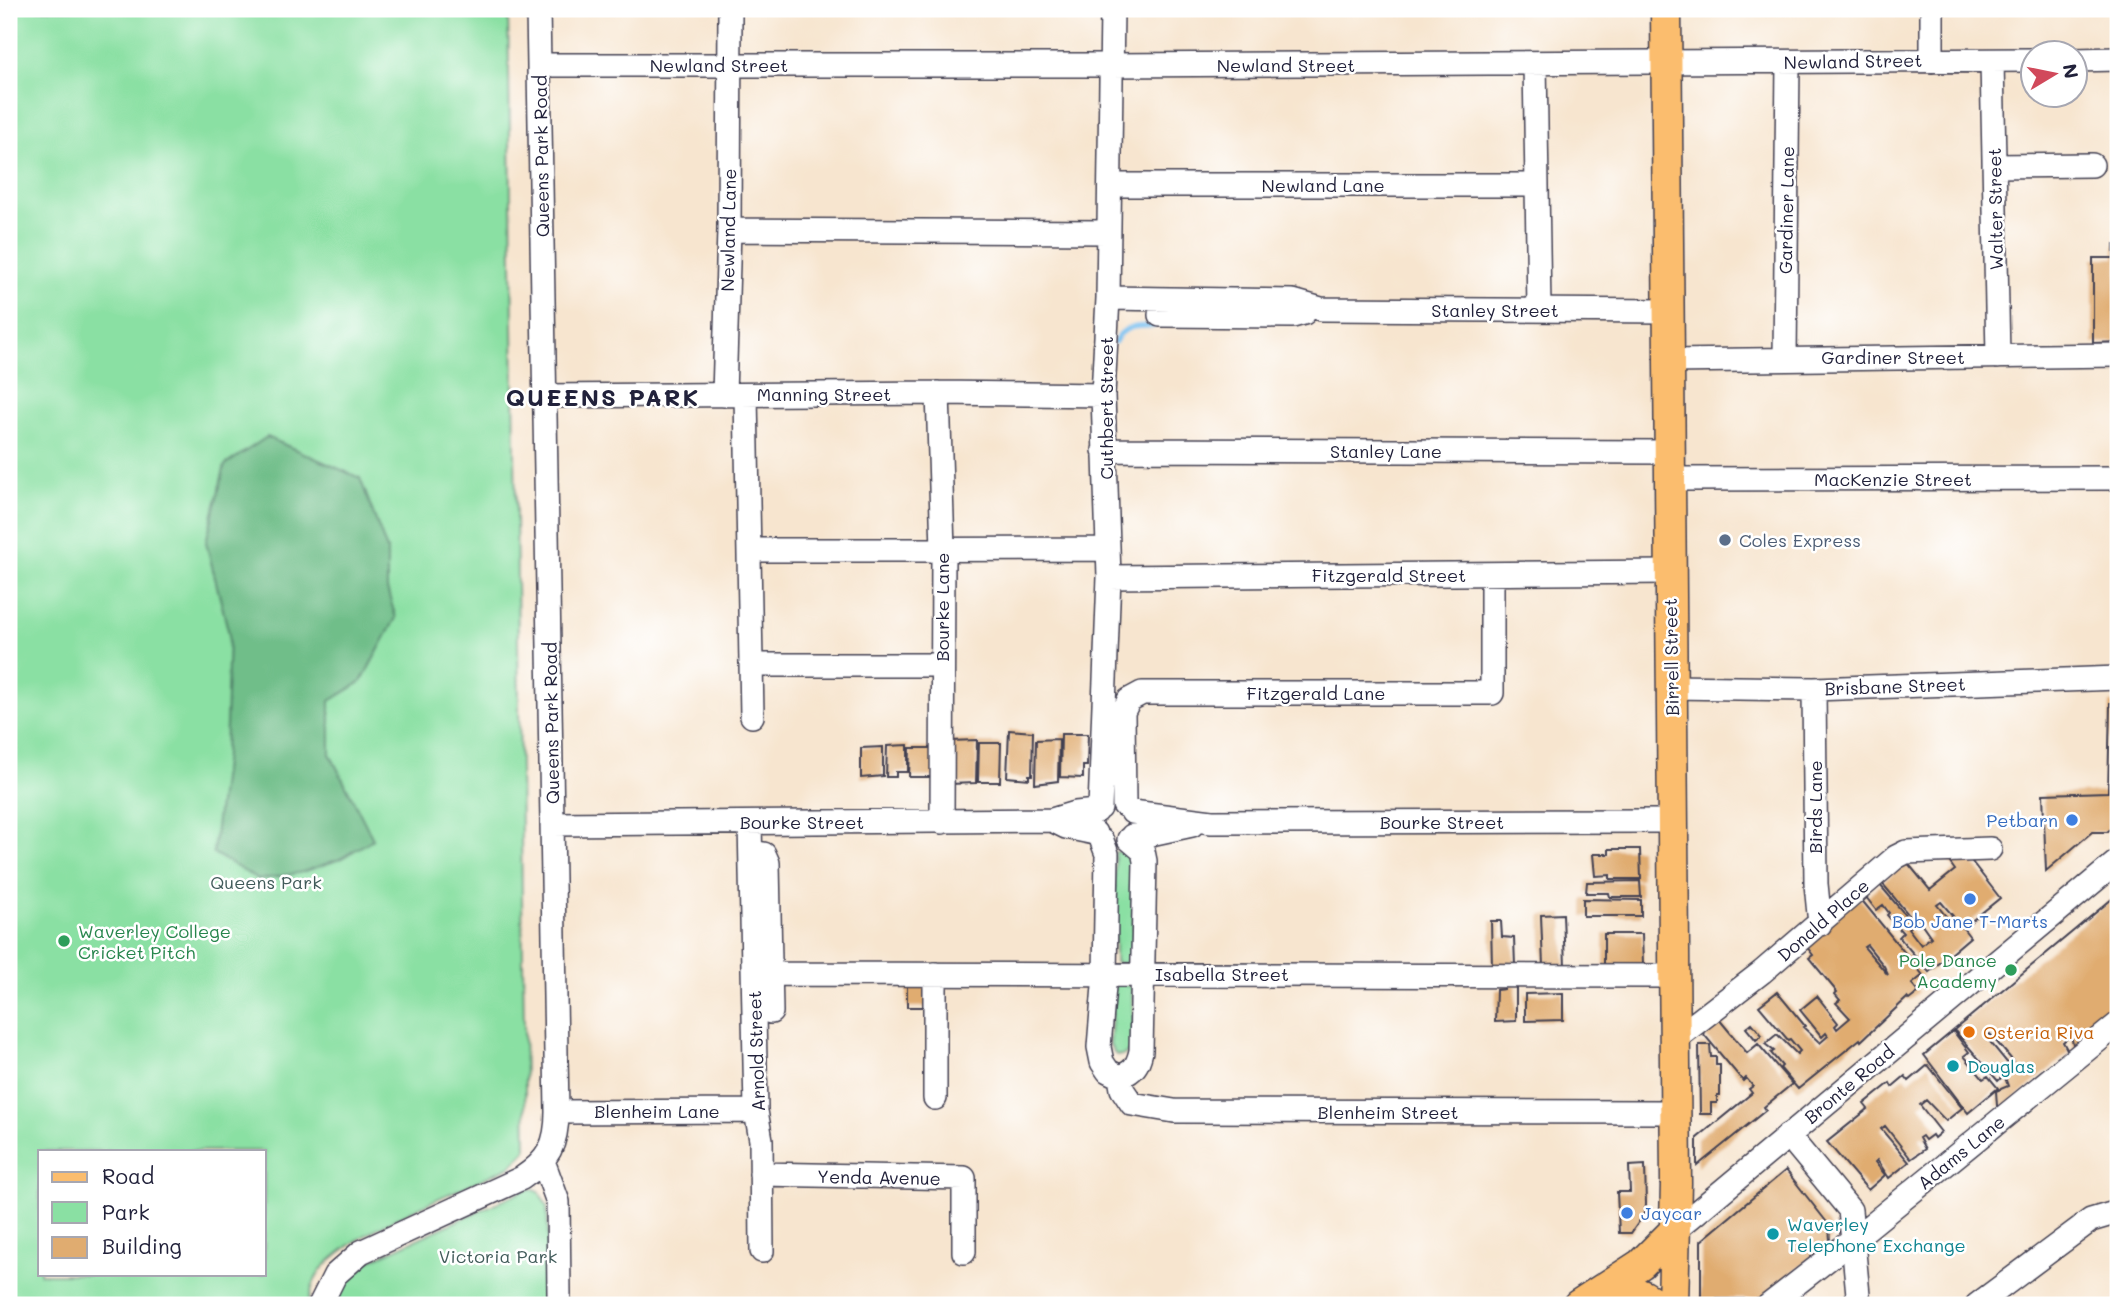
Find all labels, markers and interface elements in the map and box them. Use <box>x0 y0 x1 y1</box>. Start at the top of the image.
north arrow <box>2018 38 2088 108</box>
street label: Newland Street <box>1784 48 1922 74</box>
street label: Newland Street <box>650 53 788 77</box>
street label: Newland Street <box>1217 53 1355 77</box>
text: N <box>2058 62 2085 80</box>
street label: Queens Park Road <box>528 75 554 237</box>
street label: Gardiner Lane <box>1773 146 1799 274</box>
street label: Walter Street <box>1982 147 2008 271</box>
street label: Newland Lane <box>715 168 741 292</box>
street label: Newland Lane <box>1261 173 1385 197</box>
street label: Stanley Street <box>1431 298 1559 322</box>
street label: Cuthbert Street <box>1094 336 1118 480</box>
street label: Gardiner Street <box>1821 345 1965 369</box>
district label: QUEENS PARK <box>506 381 700 412</box>
street label: Manning Street <box>757 382 891 406</box>
street label: Stanley Lane <box>1330 439 1442 463</box>
street label: MacKenzie Street <box>1814 467 1972 491</box>
place label: Coles Express <box>1739 528 1861 552</box>
marker: Coles Express <box>1717 532 1733 548</box>
street label: Bourke Lane <box>930 553 954 662</box>
street label: Fitzgerald Street <box>1312 563 1466 587</box>
street label: Birrell Street <box>1658 598 1684 716</box>
street label: Queens Park Road <box>538 642 564 804</box>
street label: Brisbane Street <box>1824 672 1966 700</box>
street label: Fitzgerald Lane <box>1247 681 1385 705</box>
street label: Birds Lane <box>1803 760 1827 854</box>
place label: Petbarn <box>1986 808 2058 832</box>
street label: Bourke Street <box>740 810 864 834</box>
street label: Bourke Street <box>1380 810 1504 834</box>
marker: Petbarn <box>2064 812 2080 828</box>
park label: Queens Park <box>210 870 322 894</box>
street label: Donald Place <box>1772 873 1874 967</box>
marker: Bob Jane T-Marts <box>1962 891 1978 907</box>
place label: Bob Jane T-Marts <box>1892 909 2048 933</box>
place label: Waverley College Cricket Pitch <box>78 919 231 964</box>
marker: Waverley College Cricket Pitch <box>56 933 72 949</box>
place label: Pole Dance Academy <box>1899 948 1997 993</box>
street label: Isabella Street <box>1155 962 1289 986</box>
marker: Pole Dance Academy <box>2003 962 2019 978</box>
street label: Arnold Street <box>742 990 770 1112</box>
place label: Osteria Riva <box>1983 1020 2094 1044</box>
marker: Osteria Riva <box>1961 1024 1977 1040</box>
street label: Bronte Road <box>1799 1039 1899 1129</box>
place label: Douglas <box>1967 1054 2035 1078</box>
marker: Douglas <box>1945 1058 1961 1074</box>
street label: Blenheim Lane <box>594 1099 720 1123</box>
street label: Blenheim Street <box>1317 1100 1459 1124</box>
street label: Adams Lane <box>1912 1109 2010 1195</box>
legend <box>38 1150 266 1276</box>
text: Road <box>102 1162 154 1189</box>
street label: Yenda Avenue <box>817 1164 941 1190</box>
text: Park <box>102 1198 150 1225</box>
place label: Jaycar <box>1641 1201 1702 1225</box>
marker: Jaycar <box>1619 1205 1635 1221</box>
place label: Waverley Telephone Exchange <box>1787 1212 1966 1257</box>
marker: Waverley Telephone Exchange <box>1765 1226 1781 1242</box>
text: Building <box>102 1232 182 1259</box>
park label: Victoria Park <box>439 1244 557 1268</box>

